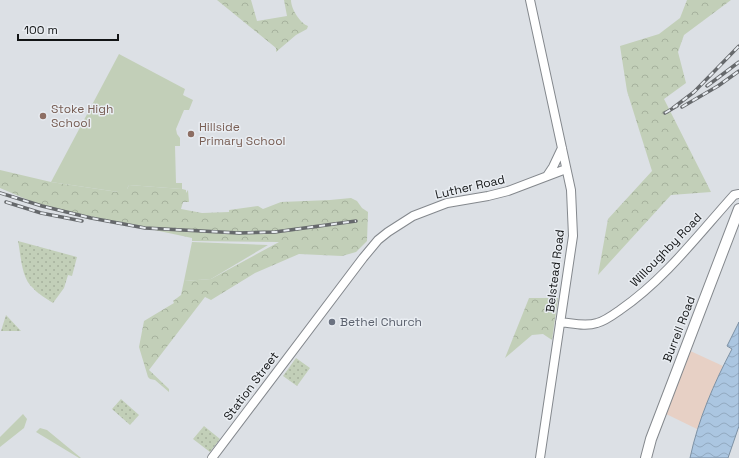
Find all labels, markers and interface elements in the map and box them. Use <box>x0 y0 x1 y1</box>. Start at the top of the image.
scale bar <box>18 16 118 42</box>
text: 100 m <box>24 22 58 38</box>
place label: Stoke High School <box>51 101 113 131</box>
marker: Stoke High School <box>38 111 48 121</box>
place label: Hillside Primary School <box>199 119 286 149</box>
marker: Hillside Primary School <box>186 129 196 139</box>
street label: Luther Road <box>434 171 506 203</box>
street label: Willoughby Road <box>627 210 705 290</box>
street label: Belstead Road <box>542 229 568 313</box>
street label: Burrell Road <box>659 294 699 364</box>
place label: Bethel Church <box>340 314 422 330</box>
marker: Bethel Church <box>327 317 337 327</box>
street label: Station Street <box>220 348 282 424</box>

